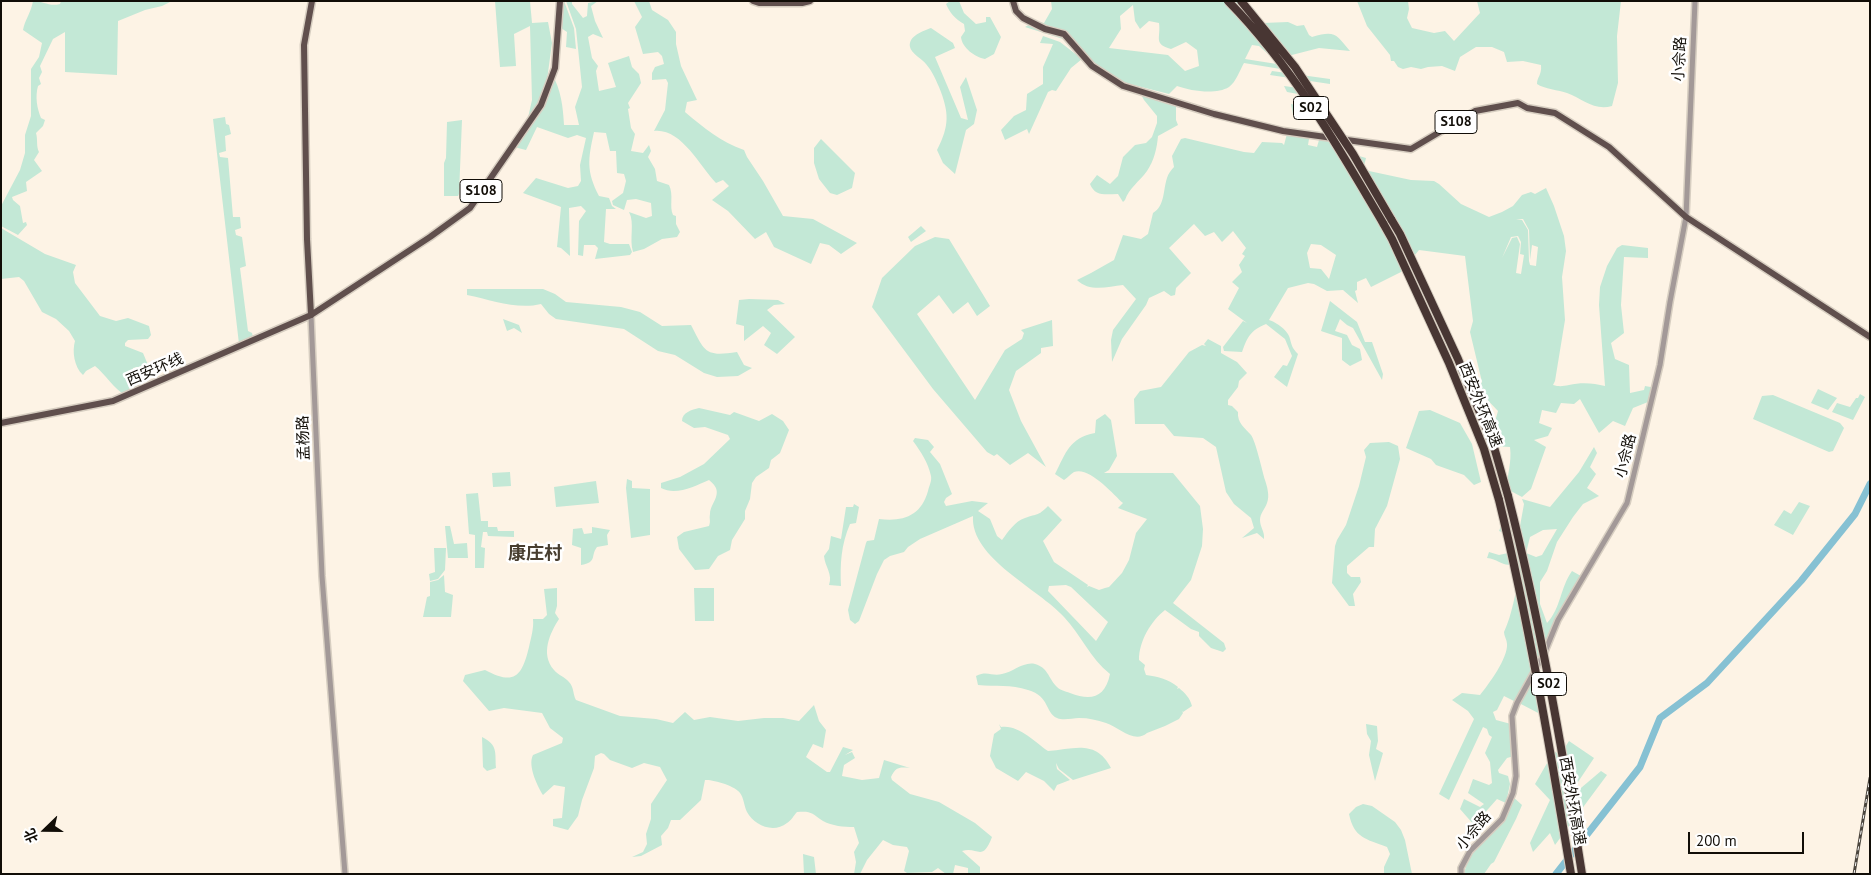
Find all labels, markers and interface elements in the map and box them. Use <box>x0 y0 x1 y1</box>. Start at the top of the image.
street label: 小佘路 <box>1670 36 1690 82</box>
road number: S02 <box>1294 96 1328 120</box>
road number: S108 <box>1435 110 1477 134</box>
road number: S108 <box>460 180 502 202</box>
street label: 西安环线 <box>124 350 186 390</box>
street label: 西安外环高速 <box>1455 360 1505 450</box>
street label: 孟杨路 <box>294 415 314 461</box>
street label: 小佘路 <box>1612 432 1640 480</box>
district label: 康庄村 <box>508 543 562 565</box>
road number: S02 <box>1532 672 1566 696</box>
street label: 西安外环高速 <box>1555 755 1589 847</box>
north arrow <box>20 805 70 855</box>
street label: 小佘路 <box>1453 808 1495 854</box>
scale bar <box>1691 822 1807 854</box>
text: 北 <box>20 826 42 845</box>
text: 200 m <box>1696 831 1737 850</box>

